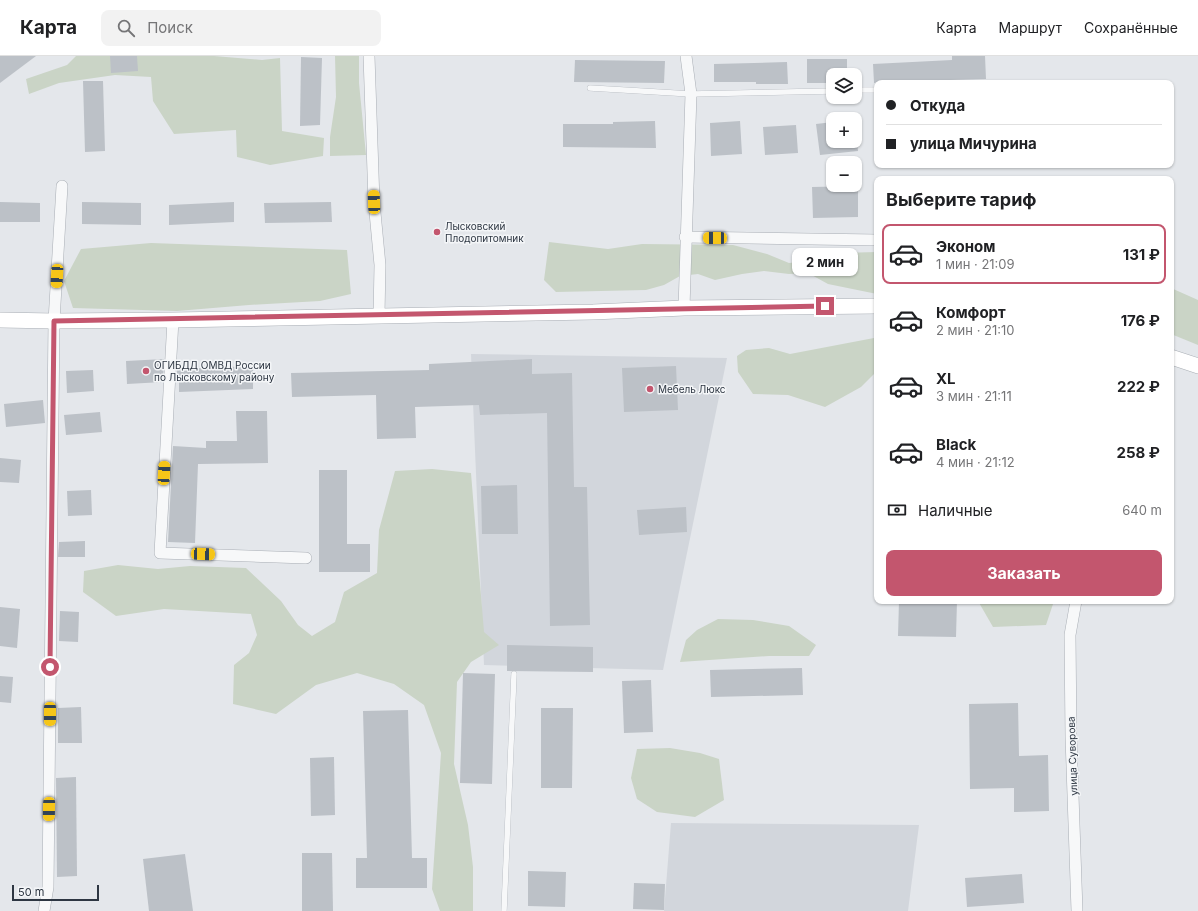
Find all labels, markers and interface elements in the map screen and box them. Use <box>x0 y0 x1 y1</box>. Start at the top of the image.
search box <box>101 10 381 46</box>
text: Карта <box>20 16 77 39</box>
icon: search <box>115 17 137 39</box>
text: Поиск <box>147 18 193 37</box>
text: Карта <box>936 19 977 36</box>
text: Маршрут <box>999 19 1062 36</box>
text: Сохранённые <box>1084 19 1178 36</box>
map controls <box>826 68 862 192</box>
button: layers <box>826 68 862 104</box>
text: Откуда <box>910 96 965 115</box>
button: + <box>826 112 862 148</box>
text: улица Мичурина <box>910 134 1037 153</box>
button: − <box>826 156 862 192</box>
text: Выберите тариф <box>886 189 1037 210</box>
car <box>368 190 380 214</box>
place label: Лысковский Плодопитомник <box>445 220 524 244</box>
marker: Лысковский Плодопитомник <box>432 227 442 237</box>
car <box>703 232 727 244</box>
icon: car <box>888 236 924 272</box>
text: Эконом <box>936 237 995 256</box>
text: 131 ₽ <box>1123 245 1160 264</box>
callout: 2 мин <box>792 248 858 276</box>
text: 2 мин <box>806 254 844 270</box>
text: 1 мин · 21:09 <box>936 256 1015 272</box>
car <box>50 264 64 288</box>
route end <box>816 297 834 315</box>
icon: car <box>888 302 924 338</box>
text: Комфорт <box>936 303 1006 322</box>
text: 176 ₽ <box>1121 311 1160 330</box>
text: 2 мин · 21:10 <box>936 322 1014 338</box>
place label: ОГИБДД ОМВД России по Лысковскому району <box>154 359 275 383</box>
marker: ОГИБДД ОМВД России по Лысковскому району <box>141 366 151 376</box>
icon: car <box>888 368 924 404</box>
text: XL <box>936 369 956 388</box>
text: 222 ₽ <box>1117 377 1160 396</box>
place label: Мебель Люкс <box>658 383 726 395</box>
marker: Мебель Люкс <box>645 384 655 394</box>
text: 3 мин · 21:11 <box>936 388 1012 404</box>
icon: car <box>888 434 924 470</box>
text: Black <box>936 435 976 454</box>
text: 258 ₽ <box>1117 443 1160 462</box>
text: 4 мин · 21:12 <box>936 454 1015 470</box>
car <box>157 461 171 485</box>
icon: cash <box>886 499 908 521</box>
text: Наличные <box>918 501 992 520</box>
text: 640 m <box>1122 502 1162 518</box>
car <box>191 548 215 560</box>
button: Заказать <box>886 550 1162 596</box>
route start <box>41 658 59 676</box>
car <box>44 702 56 726</box>
street label: улица Суворова <box>1065 716 1079 796</box>
car <box>43 797 55 821</box>
scale bar <box>12 883 99 902</box>
text: 50 m <box>18 885 44 899</box>

